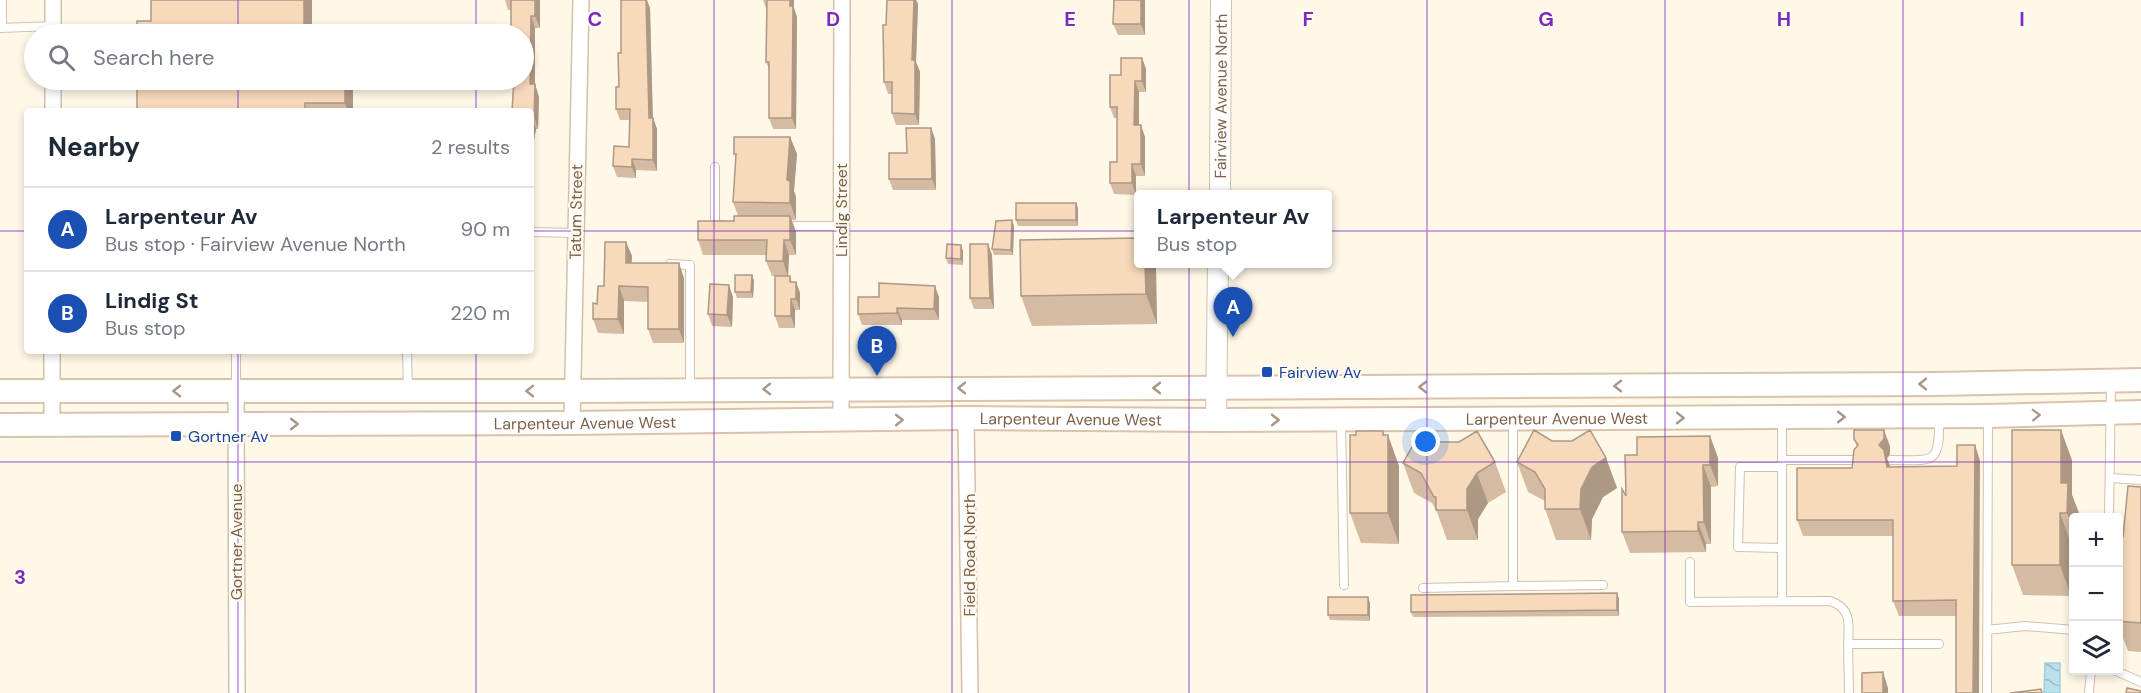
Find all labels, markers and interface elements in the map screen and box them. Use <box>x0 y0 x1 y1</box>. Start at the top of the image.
text: C <box>588 6 602 32</box>
text: D <box>826 6 840 32</box>
text: E <box>1064 6 1076 32</box>
text: F <box>1302 6 1314 32</box>
text: G <box>1538 6 1554 32</box>
text: H <box>1777 6 1791 32</box>
text: I <box>2019 6 2025 32</box>
street label: Fairview Avenue North <box>1210 14 1231 178</box>
search box <box>24 24 534 90</box>
icon: search <box>45 41 78 74</box>
text: Search here <box>93 43 214 72</box>
text: Nearby <box>48 130 140 164</box>
text: 2 results <box>431 134 510 160</box>
street label: Lindig Street <box>831 163 852 257</box>
street label: Tatum Street <box>565 164 587 260</box>
popup <box>1134 190 1332 268</box>
text: Larpenteur Av <box>105 202 257 231</box>
text: Larpenteur Av <box>1157 202 1309 231</box>
text: A <box>60 216 75 242</box>
text: 90 m <box>461 216 510 242</box>
text: Bus stop · Fairview Avenue North <box>105 231 406 257</box>
text: Bus stop <box>1157 231 1237 257</box>
text: Lindig St <box>105 286 198 315</box>
pin: A <box>1214 288 1252 337</box>
text: B <box>61 300 74 326</box>
text: 220 m <box>450 300 510 326</box>
text: Bus stop <box>105 315 185 341</box>
pin: B <box>858 326 896 376</box>
place label: Fairview Av <box>1279 362 1362 383</box>
marker: Fairview Av <box>1260 365 1274 379</box>
one-way arrow <box>1919 378 1928 390</box>
one-way arrow <box>1419 380 1428 393</box>
one-way arrow <box>1614 380 1623 392</box>
one-way arrow <box>958 382 967 394</box>
one-way arrow <box>1153 382 1162 394</box>
one-way arrow <box>763 383 772 395</box>
one-way arrow <box>173 385 182 397</box>
one-way arrow <box>526 385 535 397</box>
street label: Larpenteur Avenue West <box>1466 407 1648 429</box>
street label: Larpenteur Avenue West <box>980 408 1162 430</box>
one-way arrow <box>2031 409 2040 421</box>
street label: Larpenteur Avenue West <box>494 411 676 434</box>
one-way arrow <box>1836 411 1845 423</box>
one-way arrow <box>1675 412 1684 424</box>
one-way arrow <box>895 413 904 426</box>
one-way arrow <box>1270 414 1279 426</box>
one-way arrow <box>290 418 299 430</box>
place label: Gortner Av <box>188 426 269 447</box>
your location <box>1411 427 1440 456</box>
marker: Gortner Av <box>169 429 183 443</box>
street label: Gortner Avenue <box>226 484 247 600</box>
street label: Field Road North <box>959 494 980 616</box>
map controls <box>2069 513 2123 675</box>
button: + <box>2069 513 2123 567</box>
text: 3 <box>14 564 26 590</box>
button: − <box>2069 567 2123 621</box>
button: layers <box>2069 621 2123 675</box>

